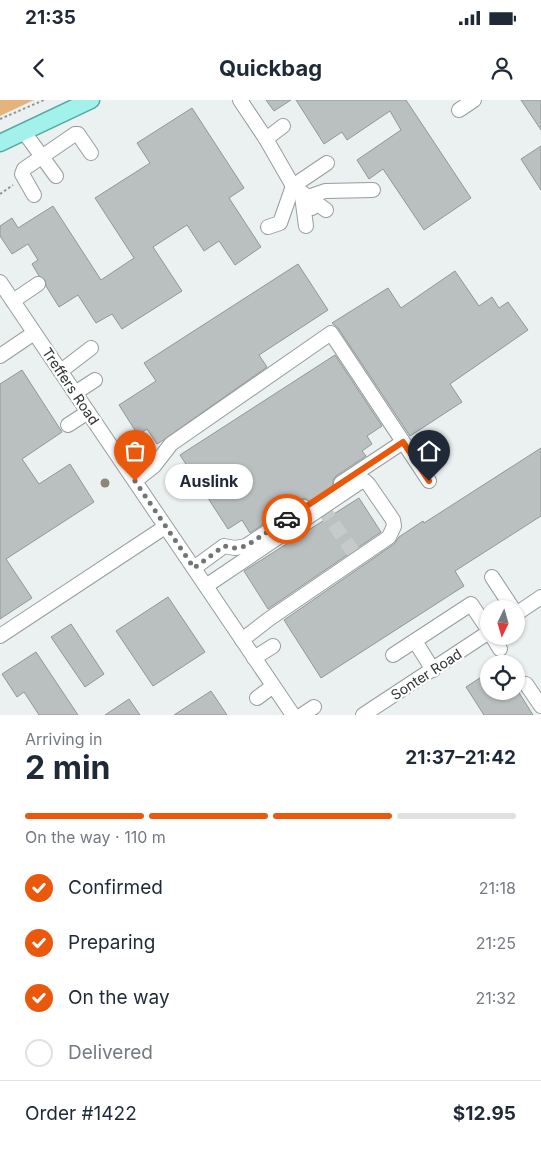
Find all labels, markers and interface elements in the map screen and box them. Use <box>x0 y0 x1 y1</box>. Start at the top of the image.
text: 21:35 <box>25 6 76 29</box>
icon: back <box>25 54 53 82</box>
icon: person <box>488 54 516 82</box>
text: Quickbag <box>219 55 322 81</box>
street label: Treffers Road <box>39 344 103 428</box>
pin <box>114 430 156 481</box>
pin <box>408 430 450 481</box>
icon: bag <box>121 437 149 465</box>
icon: home <box>415 437 443 465</box>
callout: Auslink <box>165 464 252 498</box>
text: Auslink <box>180 471 238 491</box>
courier <box>262 494 312 544</box>
icon: car <box>273 505 301 533</box>
north arrow <box>480 600 525 645</box>
map controls <box>480 600 525 700</box>
street label: Sonter Road <box>387 645 465 703</box>
button: locate <box>480 655 525 700</box>
text: Arriving in <box>25 729 102 749</box>
text: 21:37–21:42 <box>405 746 516 769</box>
text: 2 min <box>25 748 111 787</box>
text: On the way · 110 m <box>25 827 166 847</box>
icon: check <box>25 874 53 902</box>
text: Confirmed <box>68 876 163 899</box>
text: 21:18 <box>479 878 516 898</box>
icon: check <box>25 929 53 957</box>
text: Preparing <box>68 931 155 954</box>
text: 21:25 <box>476 933 516 953</box>
icon: check <box>25 984 53 1012</box>
text: On the way <box>68 986 170 1009</box>
text: 21:32 <box>475 988 516 1008</box>
text: Delivered <box>68 1041 153 1064</box>
text: Order #1422 <box>25 1102 137 1125</box>
text: $12.95 <box>453 1102 516 1125</box>

